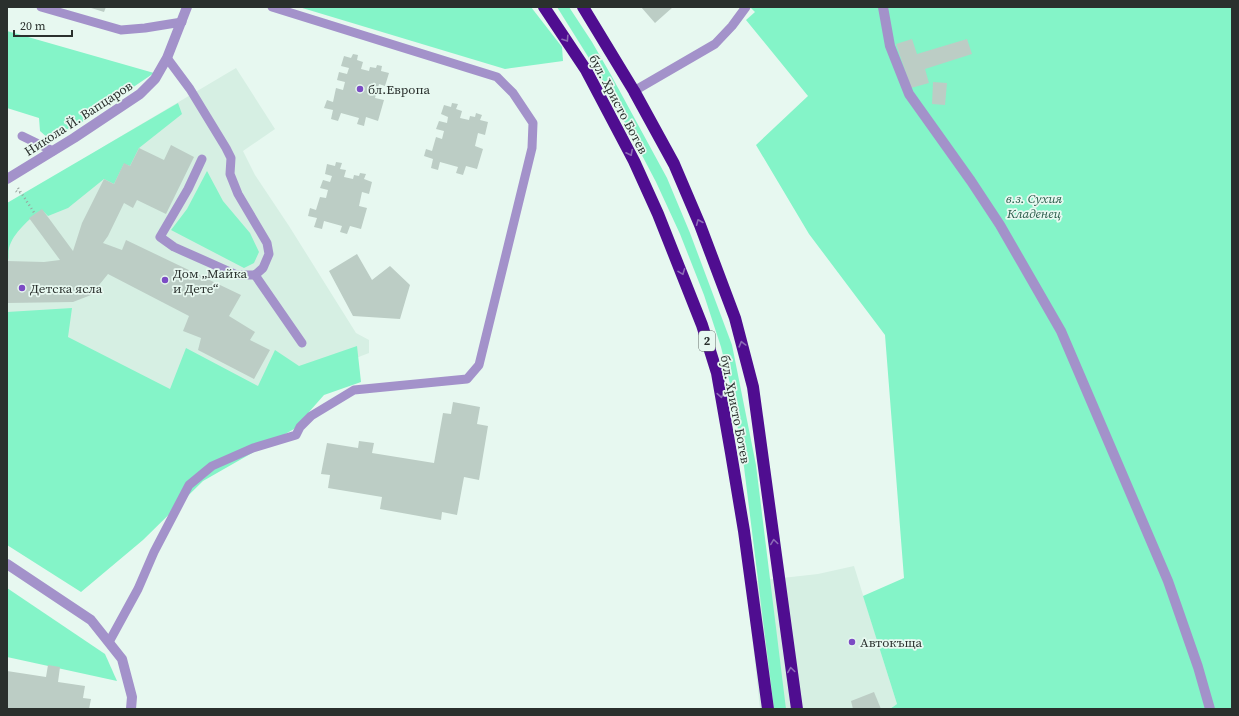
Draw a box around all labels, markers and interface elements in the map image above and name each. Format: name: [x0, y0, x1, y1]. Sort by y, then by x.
scale bar: [14, 12, 72, 38]
text: 20 m: [20, 18, 46, 34]
one-way arrow: [561, 35, 569, 42]
street label: бул. Христо Ботев: [585, 52, 652, 157]
street label: Никола Й. Вапцаров: [21, 77, 136, 160]
place label: бл.Европа: [368, 81, 431, 98]
marker: бл.Европа: [355, 84, 365, 94]
one-way arrow: [625, 149, 632, 156]
park label: в.з. Сухия Кладенец: [1006, 190, 1063, 222]
one-way arrow: [696, 218, 704, 226]
place label: Дом „Майка и Дете“: [173, 265, 247, 297]
one-way arrow: [677, 268, 685, 275]
marker: Дом „Майка и Дете“: [160, 275, 170, 285]
place label: Детска ясла: [30, 280, 103, 297]
marker: Детска ясла: [17, 283, 27, 293]
road number: 2: [699, 331, 715, 351]
one-way arrow: [738, 341, 747, 348]
street label: бул. Христо Ботев: [717, 353, 754, 465]
one-way arrow: [716, 392, 724, 399]
one-way arrow: [770, 538, 779, 545]
place label: Автокъща: [860, 634, 923, 651]
marker: Автокъща: [847, 637, 857, 647]
one-way arrow: [787, 667, 796, 673]

